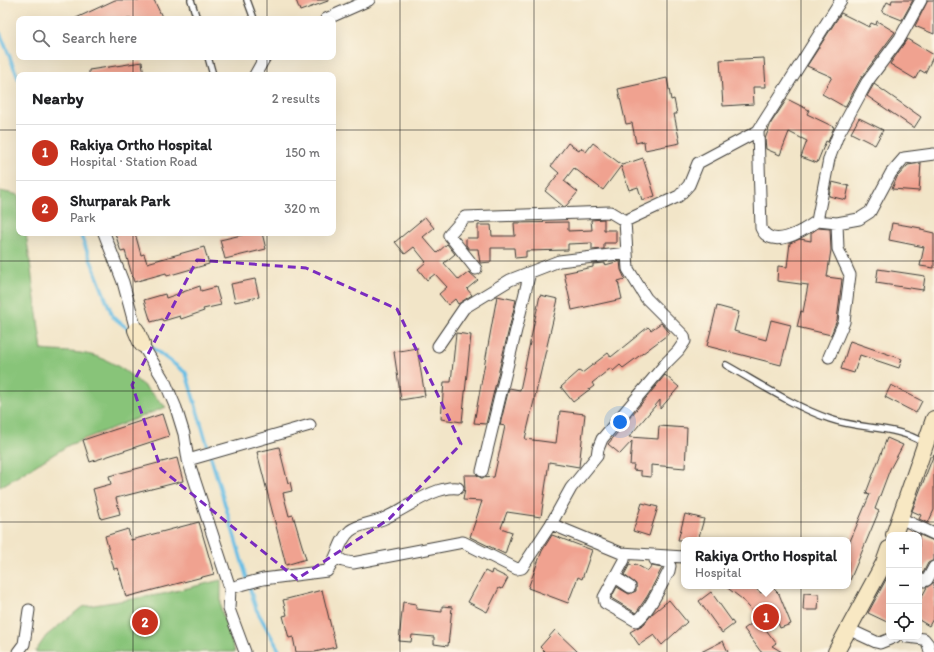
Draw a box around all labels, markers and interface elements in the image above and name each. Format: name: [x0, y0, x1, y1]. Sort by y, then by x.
search box: [16, 16, 336, 60]
icon: search: [30, 27, 52, 49]
text: Search here: [62, 29, 137, 47]
text: Nearby: [32, 88, 84, 108]
text: 2 results: [272, 91, 320, 106]
text: Rakiya Ortho Hospital: [70, 136, 212, 154]
text: 1: [42, 145, 48, 160]
text: 150 m: [285, 145, 320, 160]
text: Hospital · Station Road: [70, 154, 198, 169]
text: Shurparak Park: [70, 192, 170, 210]
text: 2: [42, 201, 48, 216]
text: 320 m: [284, 201, 320, 216]
text: Park: [70, 210, 96, 225]
your location: [610, 412, 630, 432]
map controls: [886, 532, 922, 640]
button: +: [886, 532, 922, 568]
popup: [681, 537, 851, 589]
text: Rakiya Ortho Hospital: [695, 547, 837, 565]
text: Hospital: [695, 565, 741, 580]
button: −: [886, 568, 922, 604]
pin: 1: [753, 602, 779, 632]
button: locate: [886, 604, 922, 640]
pin: 2: [132, 607, 158, 637]

